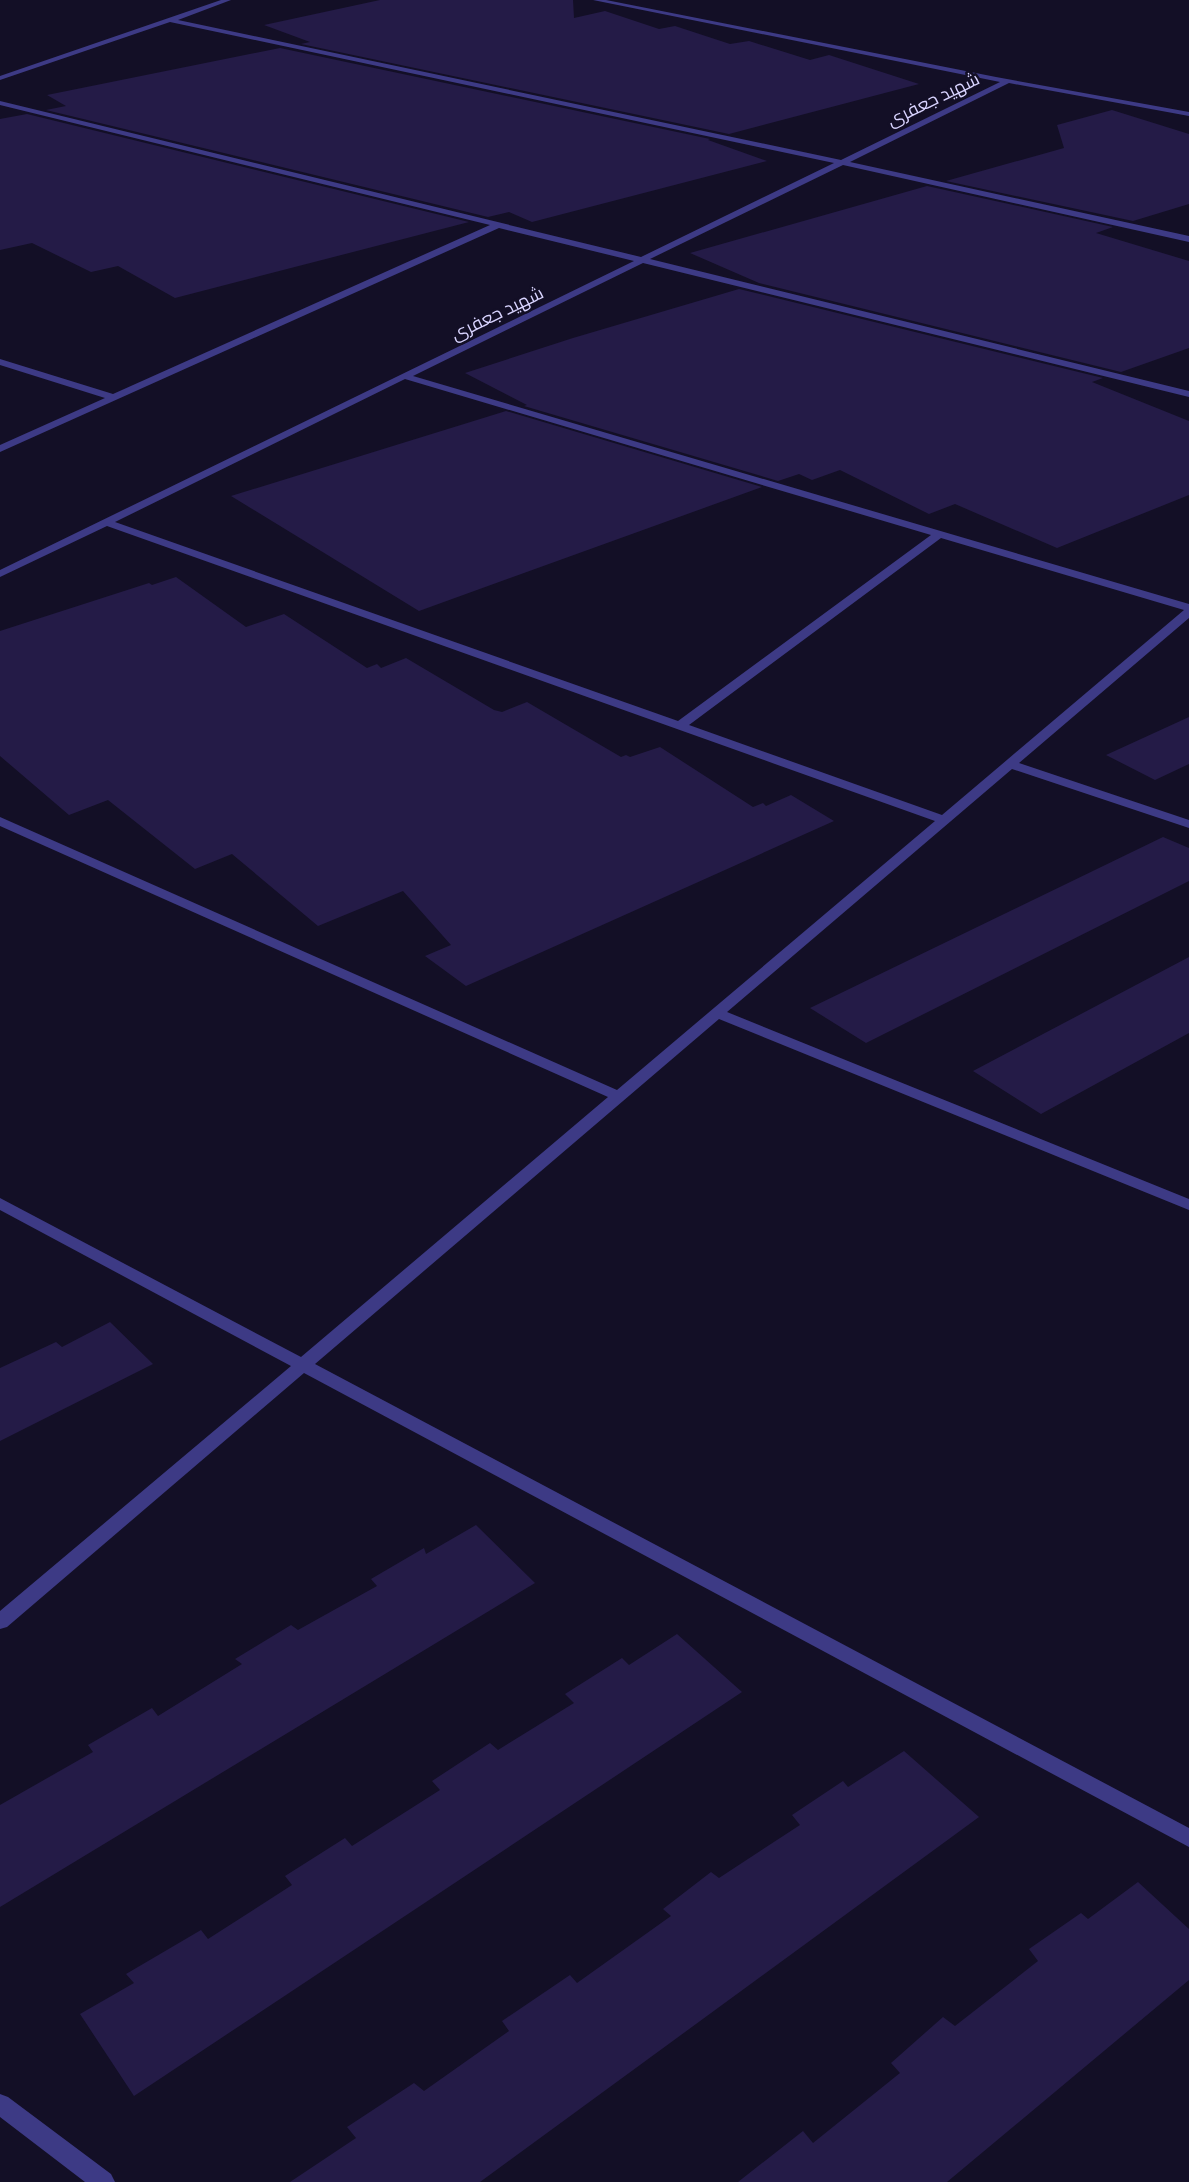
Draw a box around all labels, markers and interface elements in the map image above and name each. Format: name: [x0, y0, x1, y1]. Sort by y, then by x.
street label: شهید جعفری: [882, 65, 984, 133]
street label: شهید جعفری: [446, 279, 548, 347]

